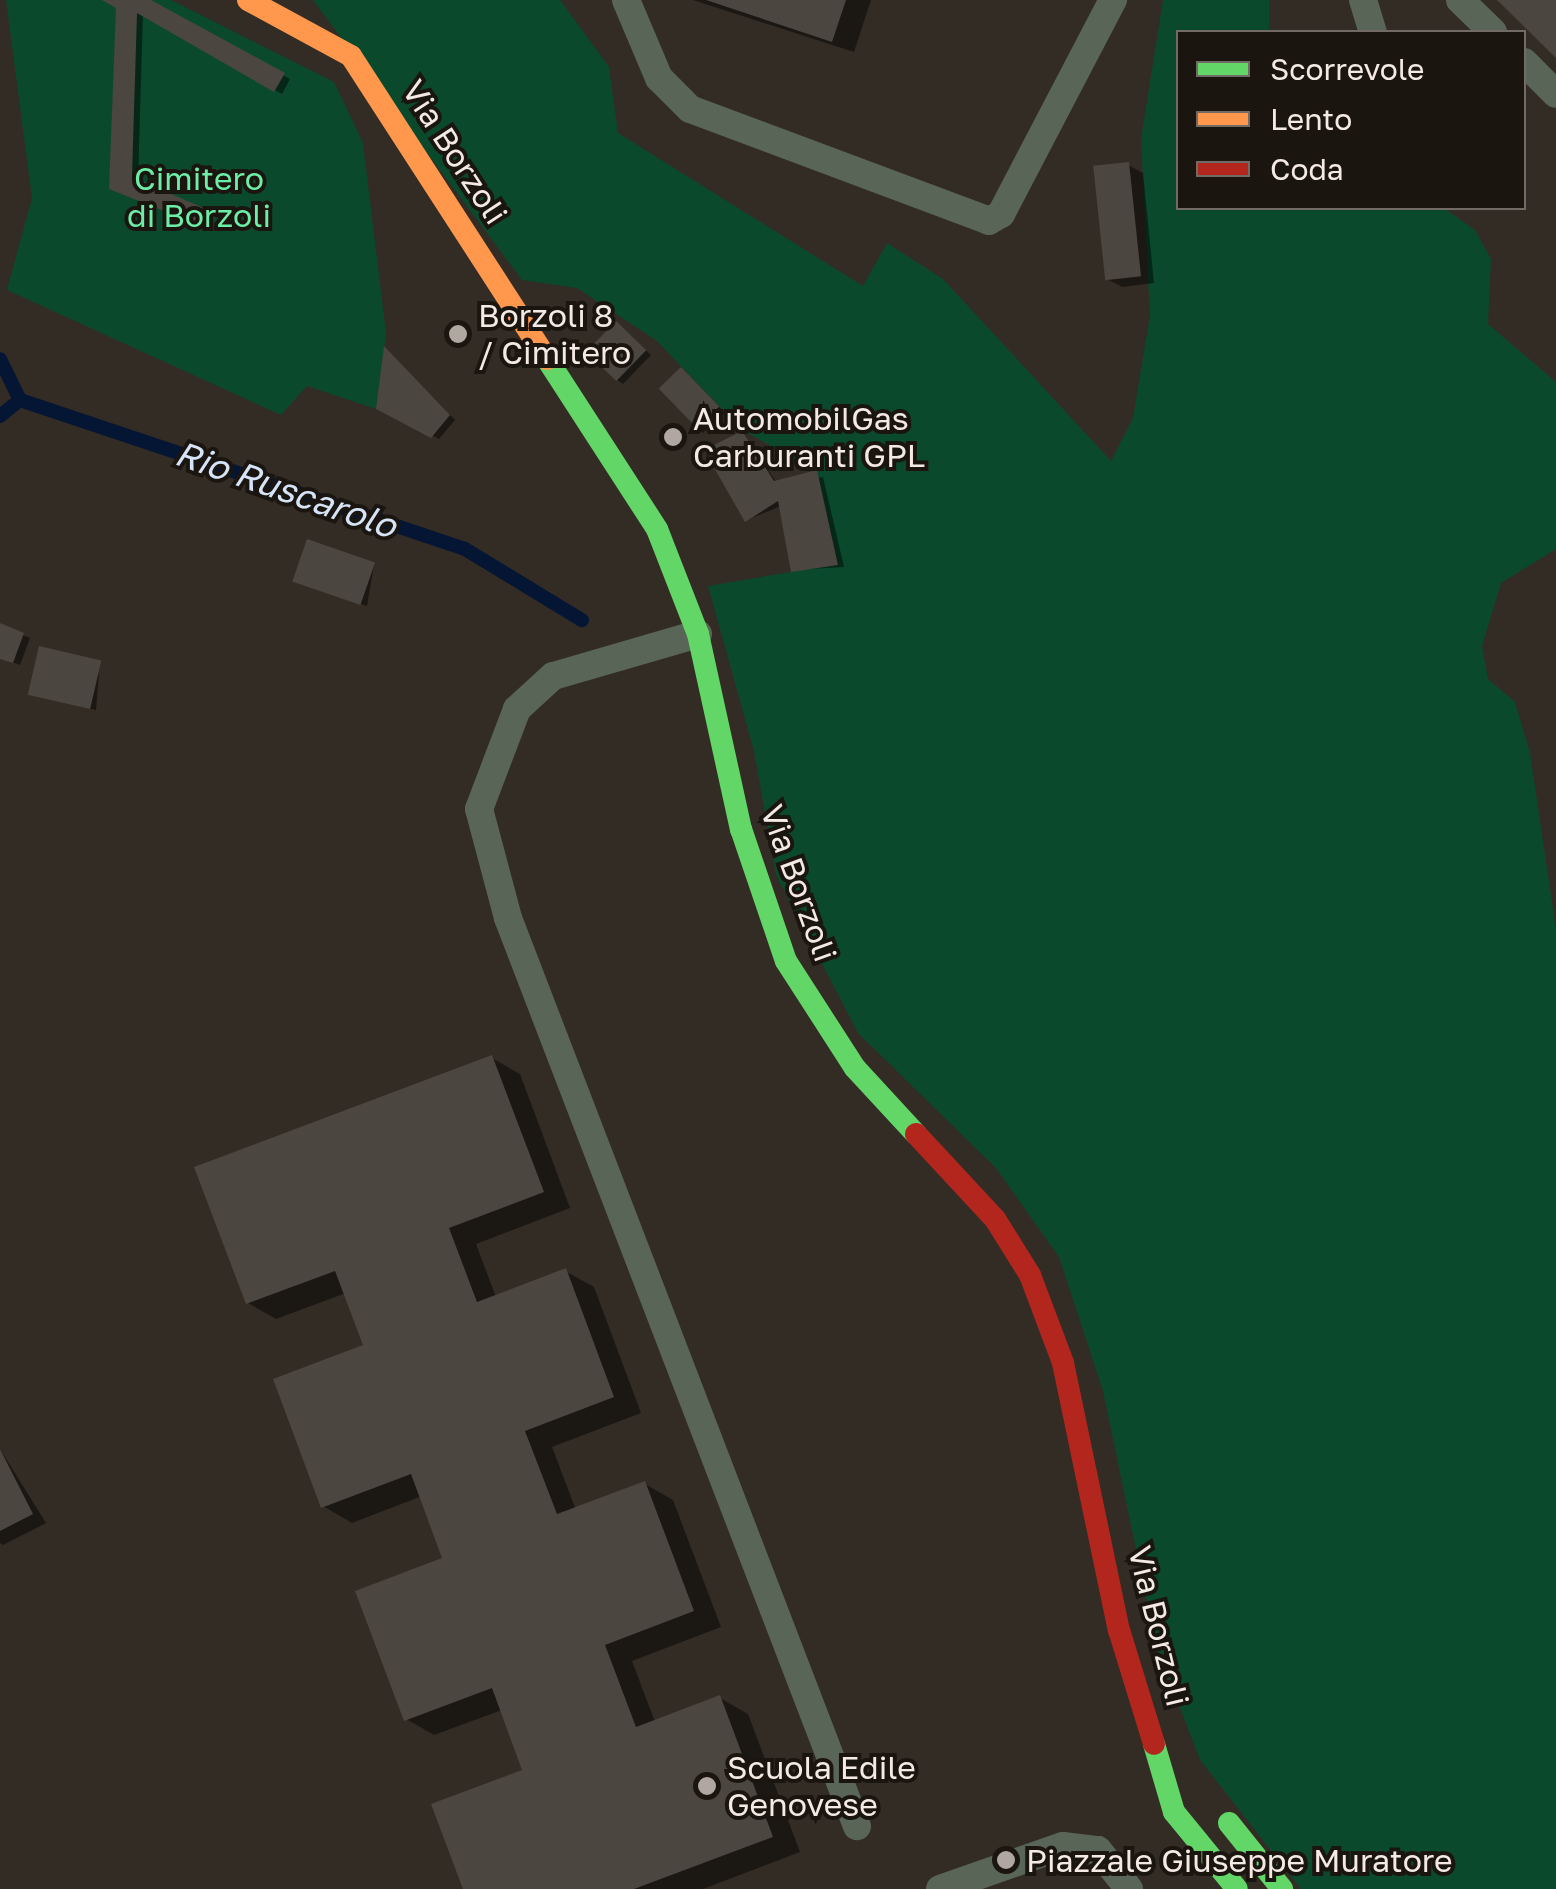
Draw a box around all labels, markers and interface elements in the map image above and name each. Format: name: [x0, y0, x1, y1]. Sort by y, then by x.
legend: [1176, 30, 1526, 210]
text: Scorrevole: [1270, 51, 1424, 87]
street label: Via Borzoli: [394, 73, 516, 231]
text: Lento: [1270, 101, 1352, 137]
text: Coda: [1270, 151, 1344, 187]
park label: Cimitero di Borzoli: [127, 160, 271, 235]
place label: Borzoli 8 / Cimitero: [478, 297, 631, 372]
marker: Borzoli 8 / Cimitero: [447, 323, 469, 345]
place label: AutomobilGas Carburanti GPL: [693, 400, 925, 475]
marker: AutomobilGas Carburanti GPL: [662, 426, 684, 448]
water label: Rio Ruscarolo: [170, 432, 402, 546]
street label: Via Borzoli: [753, 799, 845, 967]
street label: Via Borzoli: [1121, 1542, 1197, 1710]
place label: Scuola Edile Genovese: [727, 1749, 916, 1824]
marker: Scuola Edile Genovese: [696, 1775, 718, 1797]
place label: Piazzale Giuseppe Muratore: [1026, 1841, 1453, 1879]
marker: Piazzale Giuseppe Muratore: [995, 1849, 1017, 1871]

